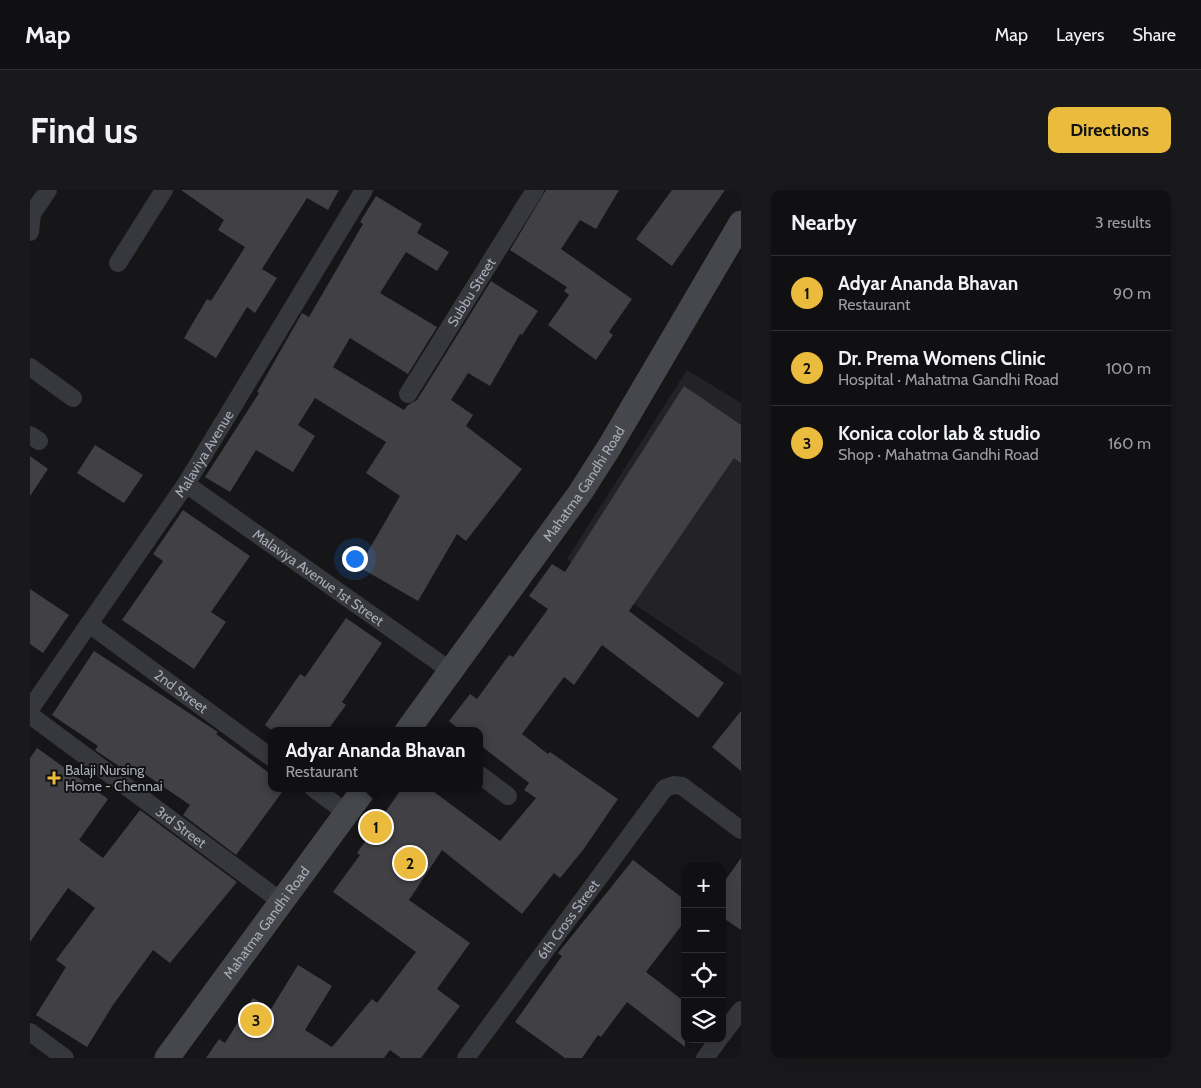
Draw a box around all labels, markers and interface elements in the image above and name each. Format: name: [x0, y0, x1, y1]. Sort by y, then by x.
text: Map: [25, 20, 71, 49]
text: Map: [995, 24, 1028, 46]
text: Layers: [1056, 24, 1105, 46]
text: Share: [1133, 24, 1176, 46]
button: Directions: [1048, 107, 1171, 153]
text: Find us: [30, 109, 138, 152]
text: Nearby: [791, 210, 857, 235]
text: 3 results: [1095, 213, 1151, 232]
street label: Subbu Street: [443, 254, 500, 330]
text: Adyar Ananda Bhavan: [838, 272, 1018, 295]
text: 1: [804, 284, 810, 303]
text: 90 m: [1113, 284, 1151, 303]
text: Restaurant: [838, 295, 910, 314]
text: Dr. Prema Womens Clinic: [838, 347, 1045, 370]
text: 2: [803, 359, 811, 378]
text: 100 m: [1106, 359, 1151, 378]
text: Hospital · Mahatma Gandhi Road: [838, 370, 1059, 389]
street label: Malaviya Avenue: [170, 407, 238, 501]
text: Konica color lab & studio: [838, 422, 1040, 445]
street label: Mahatma Gandhi Road: [539, 423, 629, 545]
text: 3: [803, 434, 811, 453]
text: 160 m: [1108, 434, 1151, 453]
text: Shop · Mahatma Gandhi Road: [838, 445, 1039, 464]
street label: Malaviya Avenue 1st Street: [249, 525, 388, 630]
your location: [342, 546, 368, 572]
street label: 2nd Street: [151, 666, 212, 717]
popup: [268, 727, 483, 792]
text: Adyar Ananda Bhavan: [285, 739, 466, 762]
place label: Balaji Nursing Home - Chennai: [65, 761, 163, 795]
text: Restaurant: [285, 762, 358, 781]
marker: Balaji Nursing Home - Chennai: [47, 771, 61, 785]
street label: 3rd Street: [152, 802, 210, 852]
pin: 1: [360, 808, 392, 846]
pin: 2: [394, 844, 426, 882]
street label: Mahatma Gandhi Road: [219, 863, 314, 982]
map controls: [681, 863, 726, 1043]
button: +: [681, 863, 726, 908]
street label: 6th Cross Street: [533, 876, 604, 963]
button: −: [681, 908, 726, 953]
button: locate: [681, 953, 726, 998]
button: layers: [681, 998, 726, 1043]
pin: 3: [240, 1001, 272, 1039]

